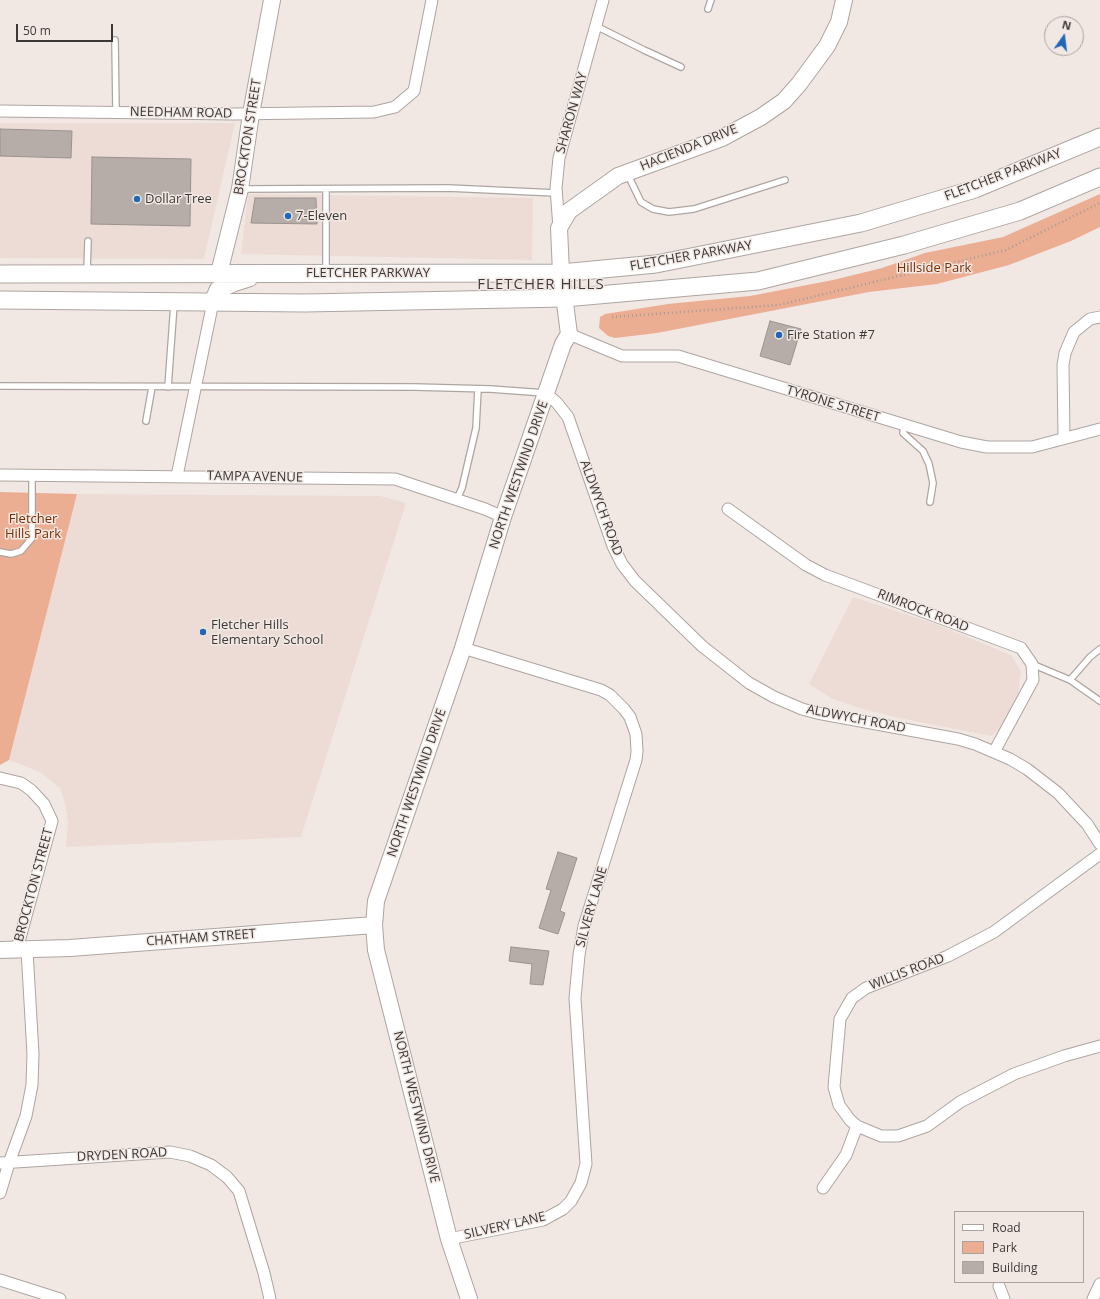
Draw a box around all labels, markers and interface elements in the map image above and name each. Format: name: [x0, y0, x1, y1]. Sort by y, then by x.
scale bar: [18, 16, 115, 42]
north arrow: [1044, 16, 1084, 56]
text: N: [1061, 16, 1073, 33]
text: 50 m: [23, 22, 51, 39]
street label: SHARON WAY: [553, 71, 591, 155]
street label: BROCKTON STREET: [231, 78, 265, 196]
street label: NEEDHAM ROAD: [130, 104, 232, 122]
street label: HACIENDA DRIVE: [638, 121, 740, 175]
street label: FLETCHER PARKWAY: [942, 146, 1064, 204]
place label: Dollar Tree: [145, 191, 212, 207]
marker: Dollar Tree: [132, 194, 142, 204]
place label: 7-Eleven: [296, 208, 347, 224]
marker: 7-Eleven: [283, 211, 293, 221]
street label: FLETCHER PARKWAY: [629, 238, 753, 274]
park label: Hillside Park: [897, 260, 971, 276]
street label: FLETCHER PARKWAY: [306, 265, 430, 281]
district label: FLETCHER HILLS: [477, 276, 605, 294]
place label: Fire Station #7: [787, 327, 875, 343]
marker: Fire Station #7: [774, 330, 784, 340]
street label: TYRONE STREET: [784, 382, 882, 426]
street label: NORTH WESTWIND DRIVE: [486, 399, 552, 551]
street label: ALDWYCH ROAD: [576, 458, 626, 558]
street label: TAMPA AVENUE: [207, 468, 303, 486]
park label: Fletcher Hills Park: [5, 511, 61, 542]
street label: RIMROCK ROAD: [875, 586, 971, 636]
place label: Fletcher Hills Elementary School: [211, 617, 323, 648]
marker: Fletcher Hills Elementary School: [198, 627, 208, 637]
street label: ALDWYCH ROAD: [805, 702, 907, 736]
street label: NORTH WESTWIND DRIVE: [384, 707, 450, 859]
street label: BROCKTON STREET: [11, 826, 57, 944]
street label: SILVERY LANE: [573, 865, 611, 949]
street label: CHATHAM STREET: [146, 926, 256, 950]
street label: WILLIS ROAD: [867, 951, 947, 993]
street label: NORTH WESTWIND DRIVE: [390, 1030, 442, 1184]
street label: DRYDEN ROAD: [76, 1145, 168, 1165]
street label: SILVERY LANE: [463, 1209, 547, 1243]
legend: [954, 1211, 1084, 1283]
text: Road: [992, 1219, 1021, 1236]
text: Park: [992, 1239, 1017, 1256]
text: Building: [992, 1259, 1037, 1276]

